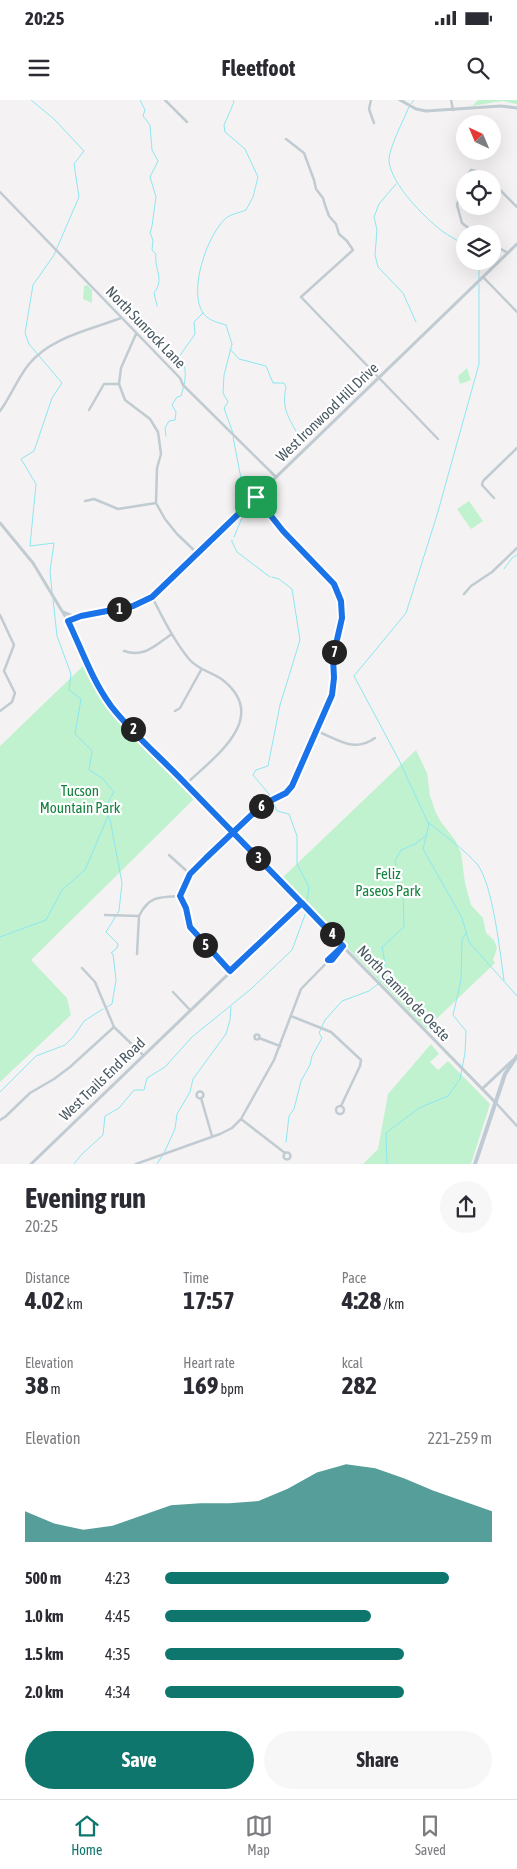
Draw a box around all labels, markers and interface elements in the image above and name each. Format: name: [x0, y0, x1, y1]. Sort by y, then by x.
text: 20:25: [25, 7, 64, 29]
icon: menu: [25, 54, 53, 82]
icon: search: [464, 54, 492, 82]
text: Fleetfoot: [222, 55, 295, 81]
north arrow: [456, 115, 501, 160]
map controls: [456, 115, 501, 270]
button: locate: [456, 170, 501, 215]
button: layers: [456, 225, 501, 270]
street label: North Sunrock Lane: [103, 283, 189, 372]
street label: West Ironwood Hill Drive: [273, 359, 382, 465]
pin: [235, 476, 277, 518]
icon: arrive: [242, 483, 270, 511]
pin: 1: [106, 596, 132, 622]
text: 1: [116, 601, 123, 617]
pin: 7: [322, 640, 346, 664]
text: 7: [331, 644, 338, 660]
pin: 2: [120, 716, 146, 742]
text: 2: [130, 721, 137, 737]
park label: Tucson Mountain Park: [40, 782, 121, 816]
pin: 6: [248, 794, 274, 818]
text: 6: [258, 798, 265, 814]
pin: 3: [246, 846, 270, 870]
text: 3: [255, 850, 262, 866]
park label: Feliz Paseos Park: [355, 865, 421, 899]
pin: 4: [320, 922, 344, 946]
text: 4: [329, 926, 336, 942]
pin: 5: [192, 932, 218, 958]
text: 5: [202, 937, 209, 953]
street label: North Camino de Oeste: [354, 942, 454, 1044]
street label: West Trails End Road: [56, 1034, 148, 1124]
button: share: [440, 1181, 492, 1233]
text: Evening run: [25, 1182, 146, 1214]
text: 20:25: [25, 1217, 58, 1235]
text: Distance: [25, 1270, 70, 1286]
text: Time: [183, 1270, 209, 1286]
text: Pace: [342, 1270, 366, 1286]
text: 4.02: [25, 1286, 65, 1314]
text: 17:57: [183, 1286, 235, 1314]
text: 4:28: [342, 1286, 381, 1314]
text: km: [65, 1296, 83, 1312]
text: /km: [381, 1296, 404, 1312]
text: Elevation: [25, 1355, 74, 1371]
text: Heart rate: [183, 1355, 235, 1371]
text: kcal: [342, 1355, 363, 1371]
text: 38: [25, 1371, 49, 1399]
text: 169: [183, 1371, 219, 1399]
text: 282: [342, 1371, 377, 1399]
text: m: [49, 1381, 61, 1397]
text: bpm: [219, 1381, 244, 1397]
text: Elevation: [25, 1429, 80, 1447]
text: 221–259 m: [428, 1429, 492, 1447]
text: 500 m: [25, 1569, 61, 1587]
text: 4:23: [105, 1569, 130, 1587]
text: 1.0 km: [25, 1607, 64, 1625]
text: 4:45: [105, 1607, 130, 1625]
text: 1.5 km: [25, 1645, 64, 1663]
text: 4:35: [105, 1645, 130, 1663]
text: 2.0 km: [25, 1683, 64, 1701]
text: 4:34: [105, 1683, 130, 1701]
button: Save: [25, 1731, 254, 1789]
button: Share: [264, 1731, 492, 1789]
tab: Home: [71, 1812, 102, 1858]
tab: Map: [245, 1812, 273, 1858]
tab: Saved: [415, 1812, 446, 1858]

